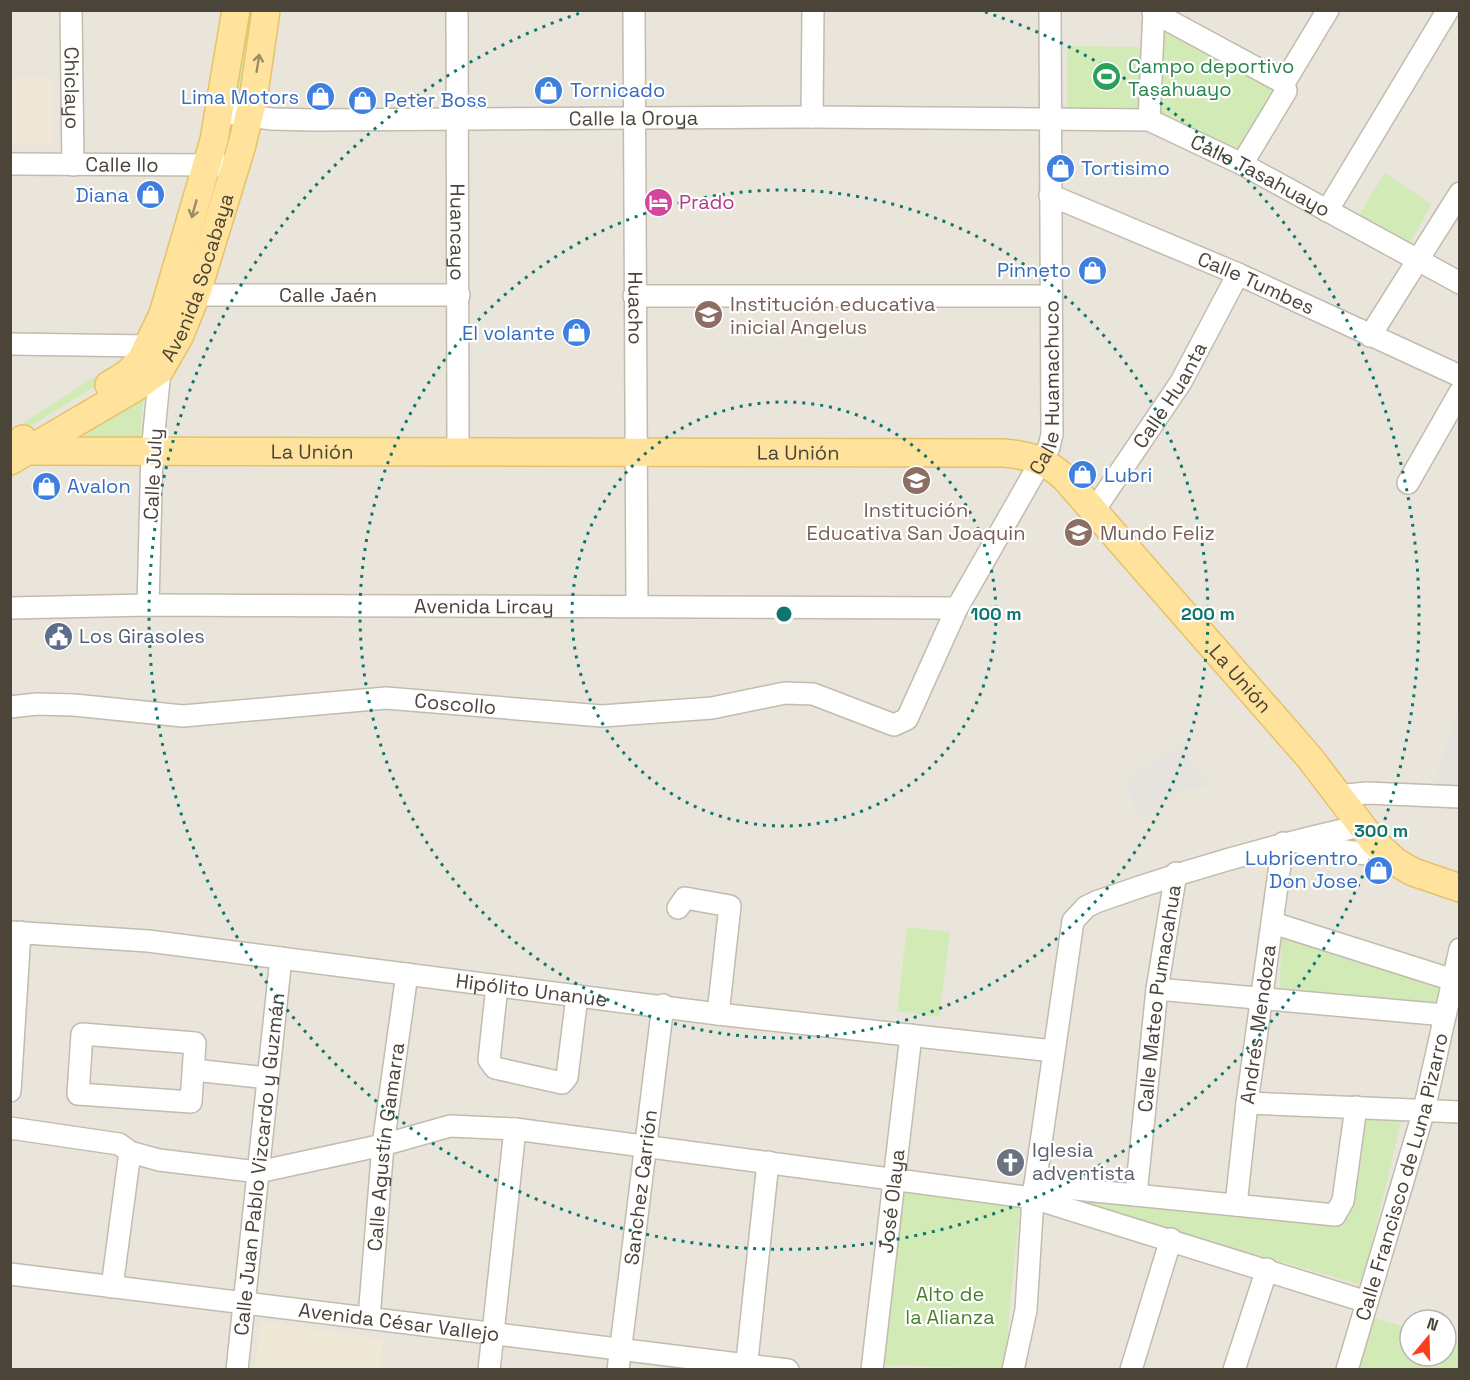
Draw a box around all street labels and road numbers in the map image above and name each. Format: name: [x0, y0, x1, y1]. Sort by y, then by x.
street label: Chiclayo: [58, 46, 86, 130]
street label: Calle la Oroya: [569, 105, 698, 131]
street label: Calle Tasahuayo: [1186, 129, 1335, 223]
street label: Calle Ilo: [85, 151, 159, 178]
street label: Huancayo: [444, 183, 471, 281]
street label: Avenida Socabaya: [155, 190, 239, 366]
street label: Calle Tumbes: [1194, 245, 1319, 320]
street label: Huacho: [622, 271, 649, 345]
street label: Calle Jaén: [279, 282, 377, 308]
street label: Calle Huamachuco: [1023, 300, 1065, 479]
street label: Calle Huanta: [1127, 338, 1213, 453]
street label: Calle July: [138, 427, 168, 521]
street label: La Unión: [271, 438, 353, 465]
street label: La Unión: [757, 439, 839, 466]
street label: Avenida Lircay: [414, 593, 554, 620]
street label: La Unión: [1204, 639, 1278, 718]
street label: Coscollo: [413, 687, 497, 720]
street label: Calle Mateo Pumacahua: [1132, 883, 1187, 1114]
street label: Andrés Mendoza: [1234, 943, 1282, 1106]
street label: Hipólito Unanue: [454, 968, 609, 1013]
street label: Calle Juan Pablo Vizcardo y Guzmán: [228, 991, 290, 1337]
street label: Calle Francisco de Luna Pizarro: [1349, 1030, 1454, 1324]
street label: Calle Agustín Gamarra: [361, 1041, 410, 1252]
street label: Sanchez Carrión: [618, 1108, 663, 1267]
street label: José Olaya: [873, 1148, 911, 1255]
street label: Avenida César Vallejo: [297, 1297, 501, 1347]

